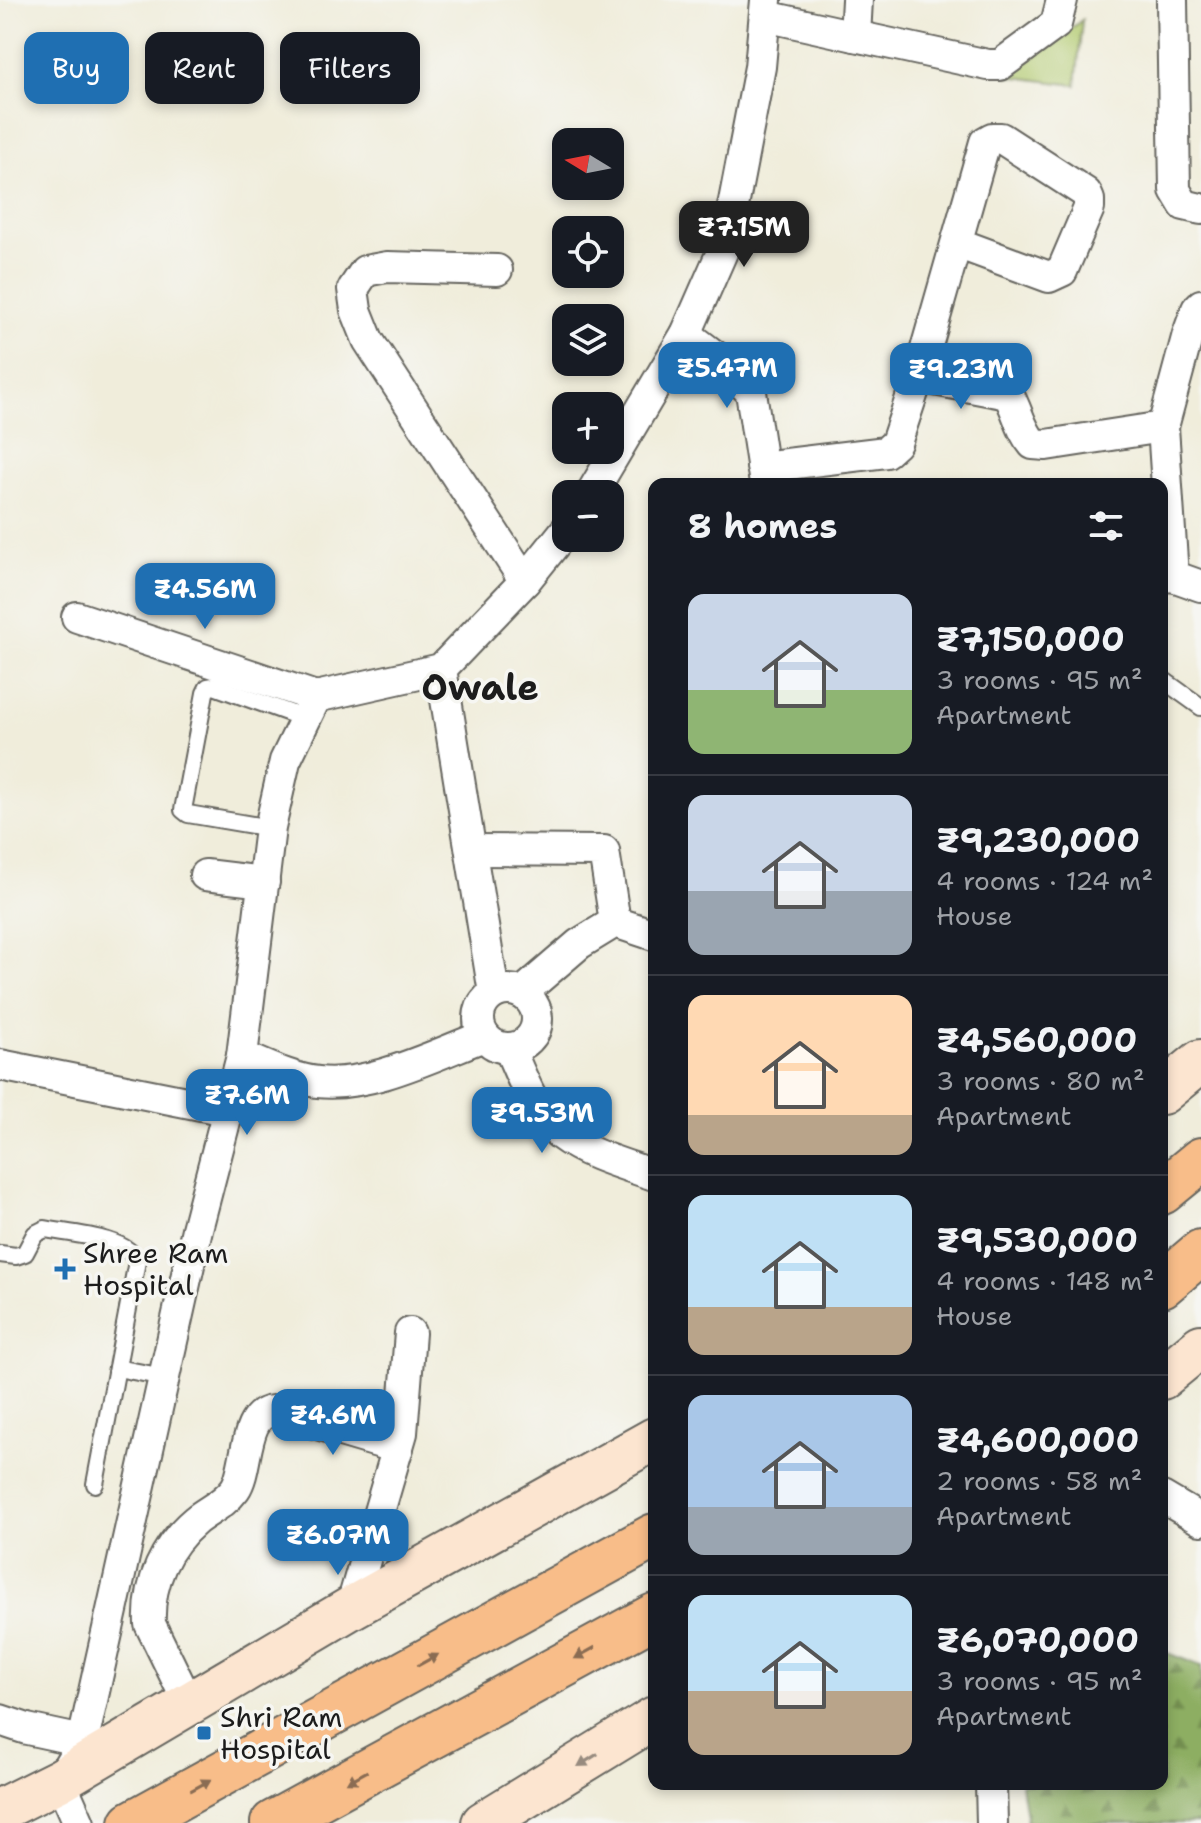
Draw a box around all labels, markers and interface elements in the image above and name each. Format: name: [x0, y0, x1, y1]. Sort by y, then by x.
chip: Buy: [24, 32, 129, 104]
chip: Rent: [145, 32, 264, 104]
chip: Filters: [280, 32, 420, 104]
north arrow: [552, 128, 624, 200]
map controls: [552, 128, 624, 552]
pin: ₹7.15M: [679, 201, 809, 269]
text: ₹7.15M: [697, 209, 791, 244]
button: locate: [552, 216, 624, 288]
button: layers: [552, 304, 624, 376]
pin: ₹5.47M: [662, 342, 792, 410]
pin: ₹9.23M: [896, 343, 1026, 411]
text: ₹5.47M: [676, 350, 778, 385]
text: ₹9.23M: [908, 351, 1014, 386]
button: +: [552, 392, 624, 464]
button: −: [552, 480, 624, 552]
text: 8 homes: [688, 503, 837, 549]
icon: filters: [1084, 504, 1128, 548]
pin: ₹4.56M: [140, 563, 270, 631]
text: ₹4.56M: [153, 571, 257, 606]
text: ₹7,150,000: [936, 616, 1125, 662]
icon: home: [752, 626, 848, 722]
text: 3 rooms · 95 m²: [936, 662, 1143, 697]
district label: Owale: [421, 663, 539, 712]
text: Apartment: [936, 697, 1072, 732]
text: ₹9,230,000: [936, 817, 1140, 863]
icon: home: [752, 827, 848, 923]
text: 4 rooms · 124 m²: [936, 863, 1153, 898]
text: House: [936, 898, 1012, 933]
text: ₹4,560,000: [936, 1017, 1137, 1063]
icon: home: [752, 1027, 848, 1123]
text: 3 rooms · 80 m²: [936, 1063, 1145, 1098]
pin: ₹7.6M: [191, 1069, 303, 1137]
text: ₹7.6M: [204, 1077, 290, 1112]
pin: ₹9.53M: [477, 1087, 607, 1155]
text: ₹9.53M: [490, 1095, 594, 1130]
text: Apartment: [936, 1098, 1072, 1133]
text: ₹9,530,000: [936, 1217, 1138, 1263]
icon: home: [752, 1227, 848, 1323]
place label: Shree Ram Hospital: [83, 1234, 228, 1304]
marker: Shree Ram Hospital: [54, 1258, 76, 1280]
text: 4 rooms · 148 m²: [936, 1263, 1154, 1298]
text: House: [936, 1298, 1012, 1333]
pin: ₹4.6M: [277, 1389, 389, 1457]
text: ₹4.6M: [290, 1397, 376, 1432]
text: ₹4,600,000: [936, 1417, 1139, 1463]
icon: home: [752, 1427, 848, 1523]
text: 2 rooms · 58 m²: [936, 1463, 1142, 1498]
text: Apartment: [936, 1498, 1072, 1533]
pin: ₹6.07M: [273, 1509, 403, 1577]
text: ₹6.07M: [286, 1517, 390, 1552]
text: ₹6,070,000: [936, 1617, 1139, 1663]
icon: home: [752, 1627, 848, 1723]
one-way arrow: [574, 1646, 597, 1660]
one-way arrow: [417, 1654, 440, 1667]
text: 3 rooms · 95 m²: [936, 1663, 1143, 1698]
place label: Shri Ram Hospital: [220, 1698, 342, 1768]
text: Apartment: [936, 1698, 1072, 1733]
marker: Shri Ram Hospital: [195, 1724, 213, 1742]
one-way arrow: [577, 1752, 599, 1766]
one-way arrow: [346, 1770, 368, 1784]
one-way arrow: [189, 1779, 212, 1792]

